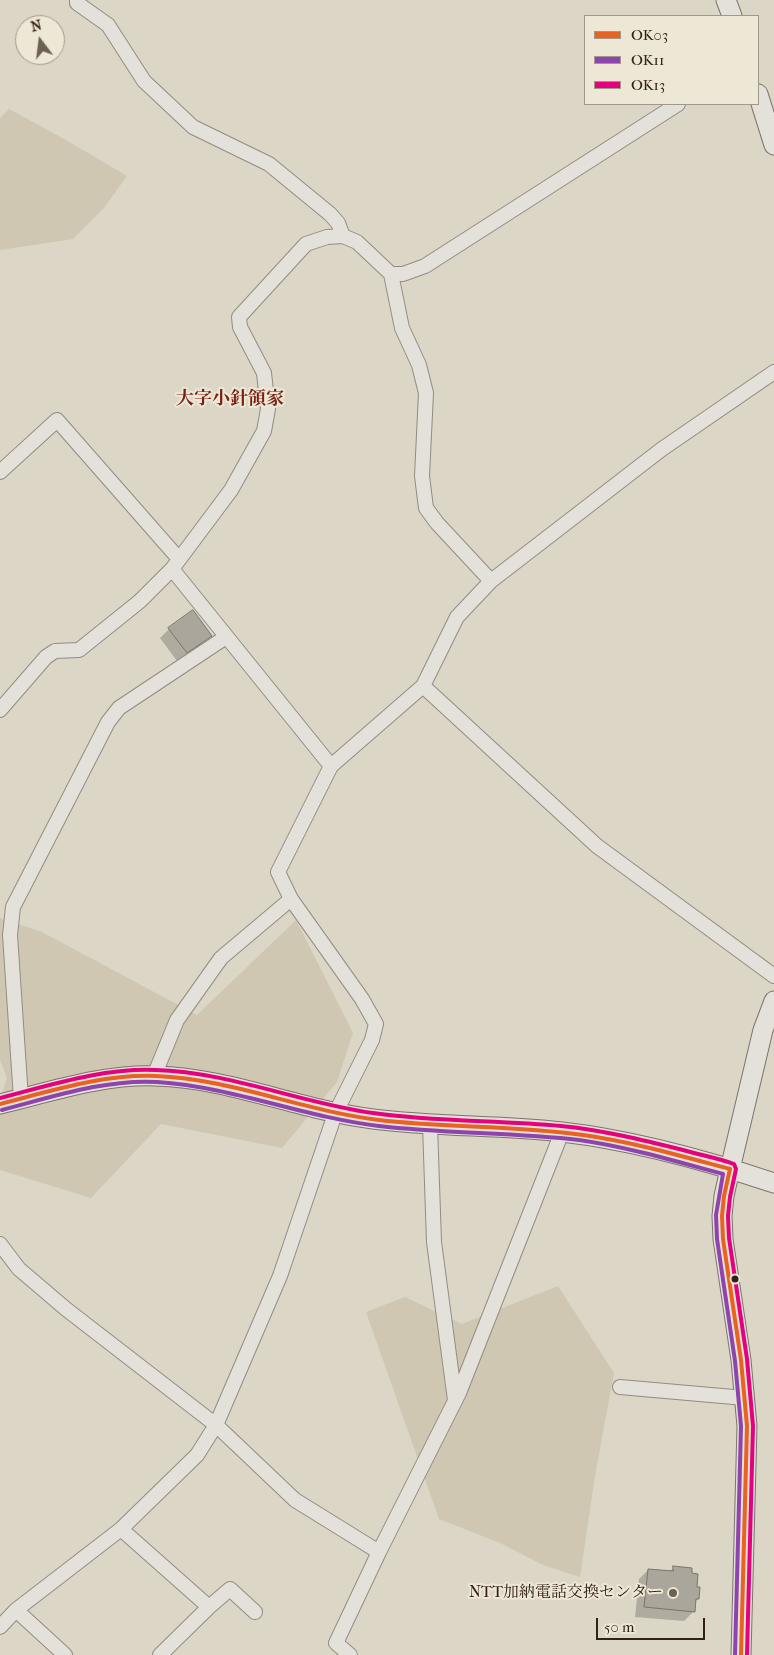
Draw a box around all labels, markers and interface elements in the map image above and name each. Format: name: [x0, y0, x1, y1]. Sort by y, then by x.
north arrow: [15, 15, 65, 65]
legend: [584, 15, 759, 105]
text: N: [29, 16, 44, 36]
text: OK03: [631, 26, 668, 44]
text: OK11: [631, 51, 664, 69]
text: OK13: [631, 76, 665, 94]
district label: 大字小針領家: [176, 389, 284, 411]
unlabelled marker: [730, 1274, 740, 1284]
place label: NTT加納電話交換センター: [469, 1583, 663, 1603]
marker: NTT加納電話交換センター: [667, 1587, 679, 1599]
scale bar: [599, 1608, 708, 1640]
text: 50 m: [604, 1618, 634, 1636]

